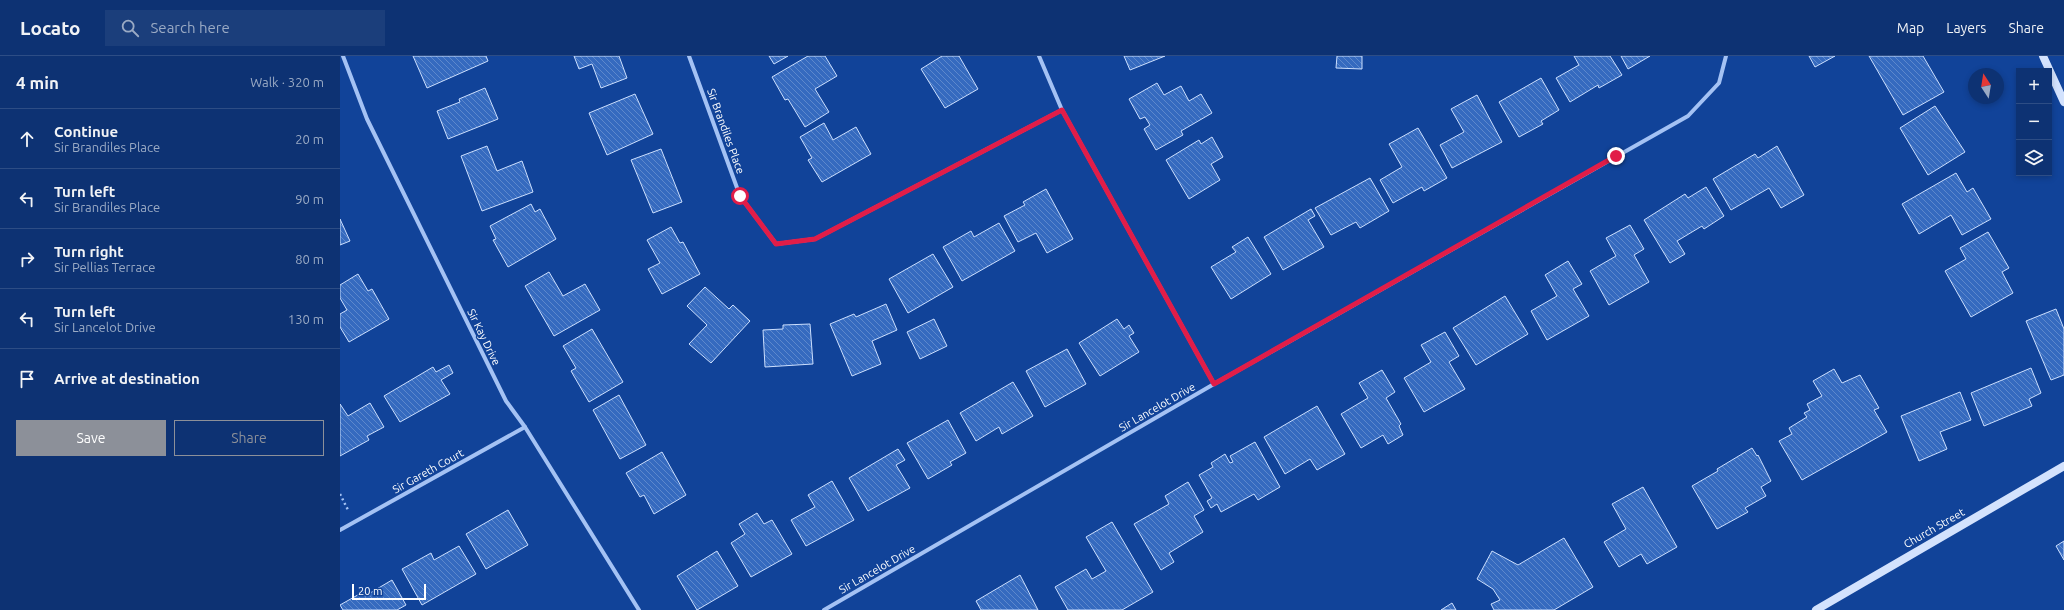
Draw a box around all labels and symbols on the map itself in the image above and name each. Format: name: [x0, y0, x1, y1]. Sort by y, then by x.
north arrow: [1968, 68, 2004, 104]
street label: Sir Brandiles Place: [705, 87, 747, 175]
route end: [1607, 147, 1625, 165]
route start: [731, 187, 749, 205]
street label: Sir Kay Drive: [465, 307, 503, 367]
street label: Sir Lancelot Drive: [1117, 380, 1197, 434]
street label: Sir Gareth Court: [390, 446, 466, 495]
street label: Church Street: [1902, 505, 1967, 550]
street label: Sir Lancelot Drive: [837, 542, 917, 596]
scale bar: [352, 582, 426, 601]

